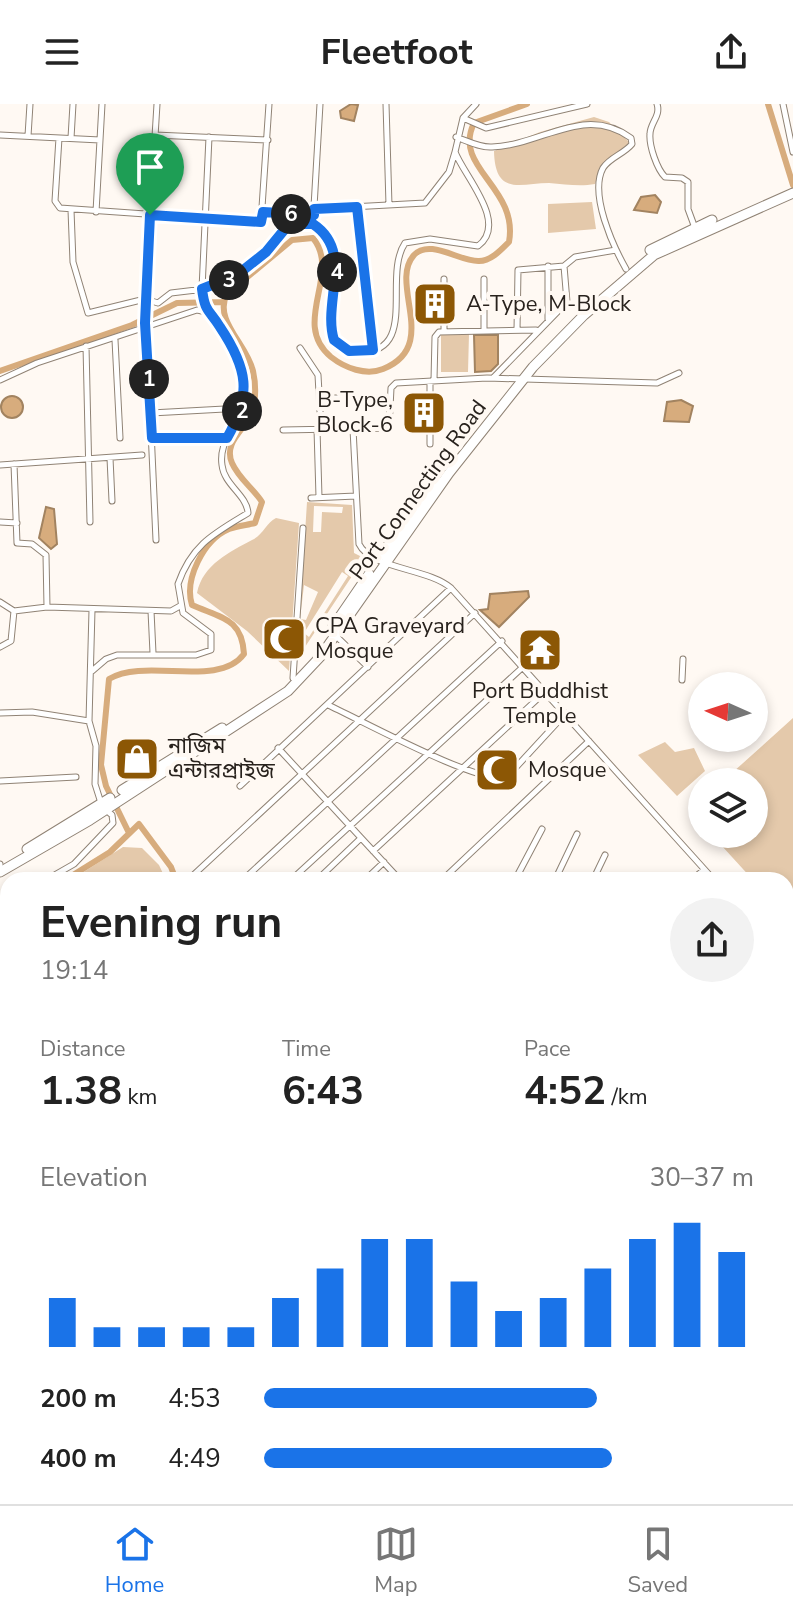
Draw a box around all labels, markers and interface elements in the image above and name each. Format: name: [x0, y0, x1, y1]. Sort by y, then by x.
text: Fleetfoot: [321, 28, 473, 77]
icon: menu: [40, 30, 84, 74]
icon: share: [709, 30, 753, 74]
pin: [116, 133, 184, 215]
icon: arrive: [128, 145, 172, 189]
pin: 6: [271, 194, 311, 234]
text: 6: [284, 199, 298, 229]
pin: 4: [317, 252, 357, 292]
text: 4: [330, 257, 344, 287]
pin: 3: [209, 260, 249, 300]
text: 3: [222, 265, 236, 295]
building icon: A-Type, M-Block: [411, 280, 459, 328]
place label: A-Type, M-Block: [466, 289, 632, 319]
pin: 1: [129, 359, 169, 399]
text: 1: [142, 364, 156, 394]
place label: B-Type, Block-6: [316, 385, 393, 440]
building icon: B-Type, Block-6: [400, 389, 448, 437]
pin: 2: [222, 391, 262, 431]
street label: Port Connecting Road: [342, 394, 494, 586]
text: 2: [235, 396, 249, 426]
place label: CPA Graveyard Mosque: [315, 611, 465, 666]
mosque icon: CPA Graveyard Mosque: [260, 615, 308, 663]
temple icon: Port Buddhist Temple: [516, 626, 564, 674]
north arrow: [688, 672, 768, 752]
map controls: [688, 672, 768, 848]
place label: Port Buddhist Temple: [472, 676, 608, 731]
place label: নাজিম এন্টারপ্রাইজ: [167, 731, 276, 786]
shop icon: নাজিম এন্টারপ্রাইজ: [113, 735, 161, 783]
mosque icon: Mosque: [473, 746, 521, 794]
place label: Mosque: [528, 755, 607, 785]
button: layers: [688, 768, 768, 848]
text: Evening run: [40, 893, 282, 953]
button: share: [670, 898, 754, 982]
text: 19:14: [40, 953, 108, 988]
text: Distance: [40, 1034, 125, 1064]
text: Time: [282, 1034, 331, 1064]
text: Pace: [524, 1034, 571, 1064]
text: 1.38: [40, 1064, 122, 1118]
text: 6:43: [282, 1064, 364, 1118]
text: 4:52: [524, 1064, 606, 1118]
text: km: [122, 1082, 157, 1112]
text: /km: [606, 1082, 648, 1112]
text: Elevation: [40, 1160, 148, 1195]
text: 30–37 m: [650, 1160, 754, 1195]
text: 200 m: [40, 1381, 117, 1416]
text: 4:53: [168, 1381, 221, 1416]
text: 400 m: [40, 1441, 117, 1476]
text: 4:49: [168, 1441, 221, 1476]
tab: Home: [105, 1522, 164, 1600]
tab: Map: [374, 1522, 418, 1600]
tab: Saved: [627, 1522, 688, 1600]

